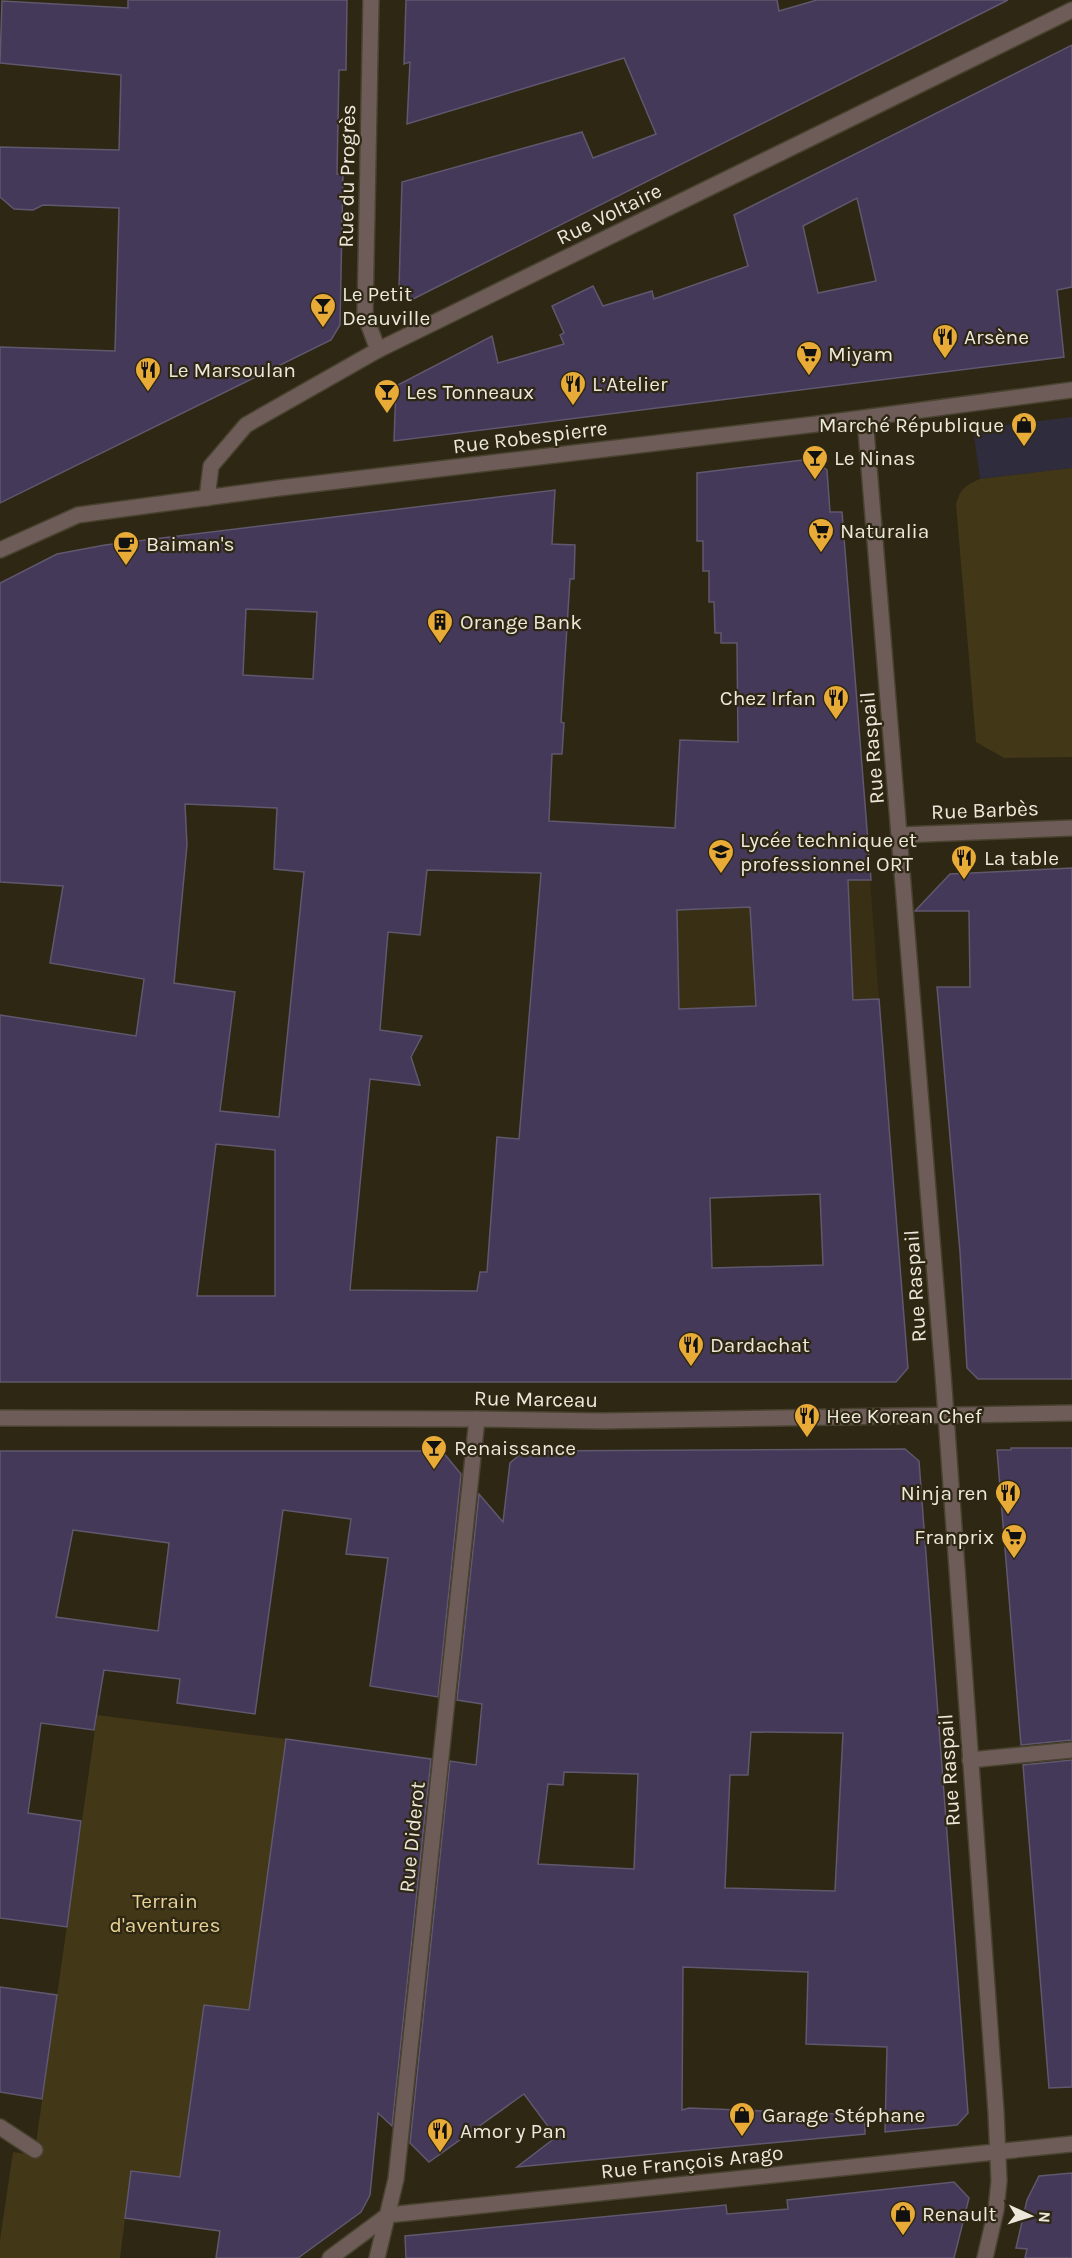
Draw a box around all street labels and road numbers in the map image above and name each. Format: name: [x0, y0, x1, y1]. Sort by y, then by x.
street label: Rue du Progrès: [334, 104, 360, 248]
street label: Rue Voltaire: [553, 178, 665, 250]
street label: Rue Robespierre: [451, 416, 609, 458]
street label: Rue Raspail: [855, 691, 889, 805]
street label: Rue Barbès: [931, 796, 1039, 824]
street label: Rue Raspail: [899, 1229, 931, 1343]
street label: Rue Marceau: [474, 1386, 598, 1412]
street label: Rue Raspail: [933, 1713, 965, 1827]
street label: Rue Diderot: [394, 1780, 430, 1894]
street label: Rue François Arago: [600, 2140, 784, 2184]

